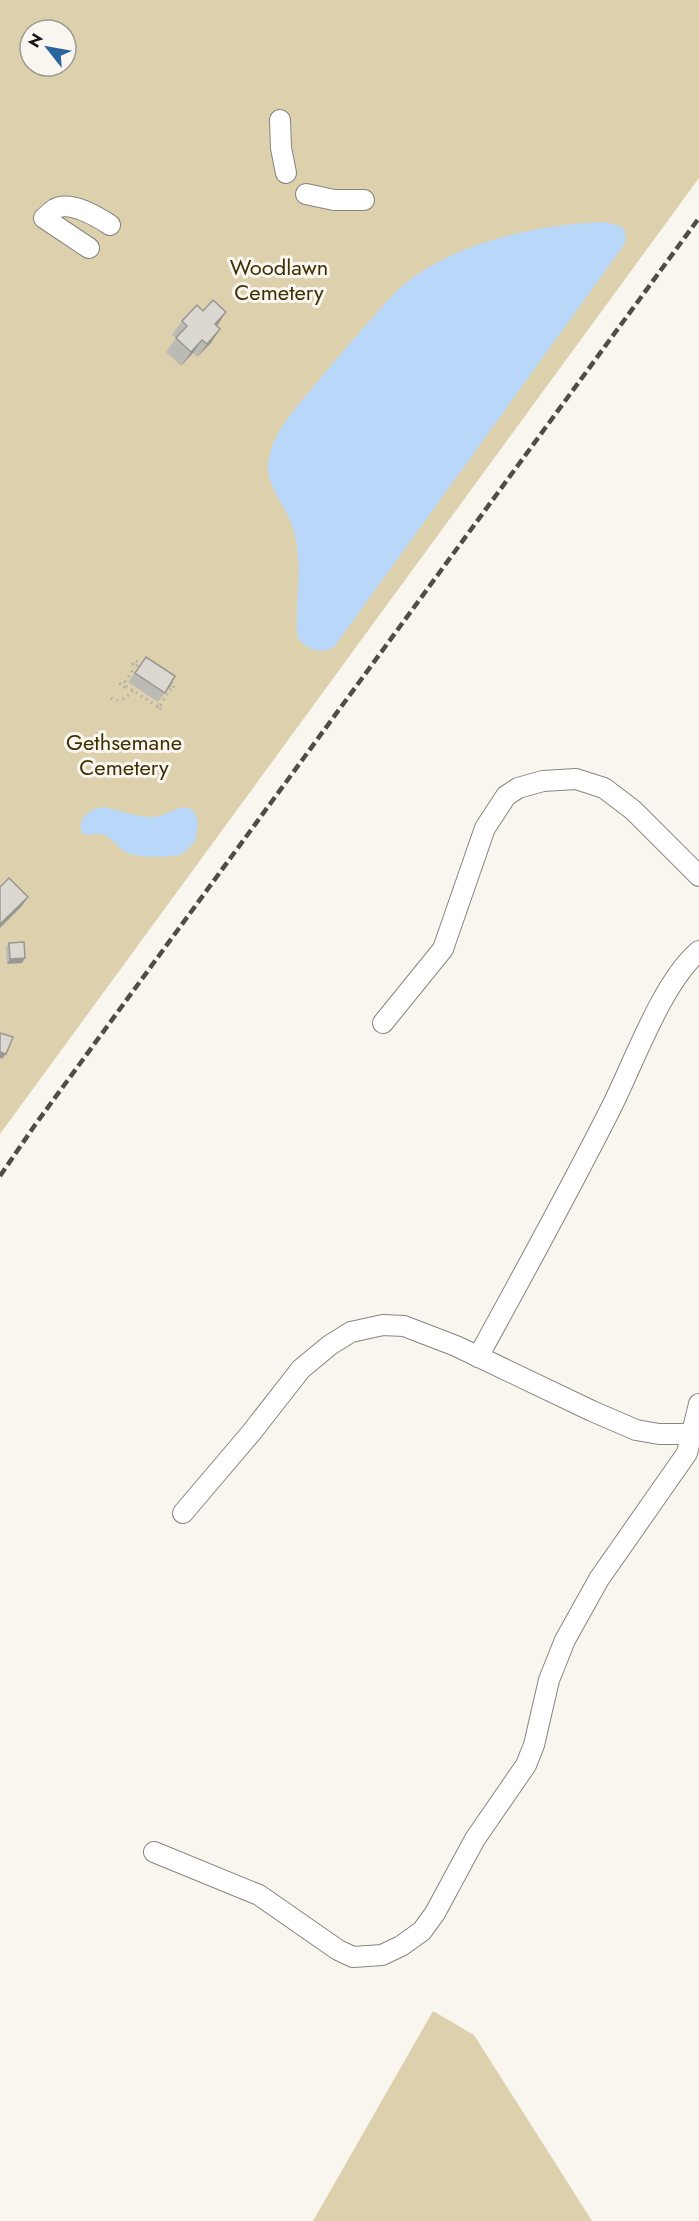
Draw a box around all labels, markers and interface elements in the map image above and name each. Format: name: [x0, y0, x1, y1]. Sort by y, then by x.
north arrow: [18, 18, 78, 78]
text: N: [22, 29, 49, 52]
park label: Woodlawn Cemetery: [230, 251, 328, 308]
park label: Gethsemane Cemetery: [66, 726, 182, 783]

